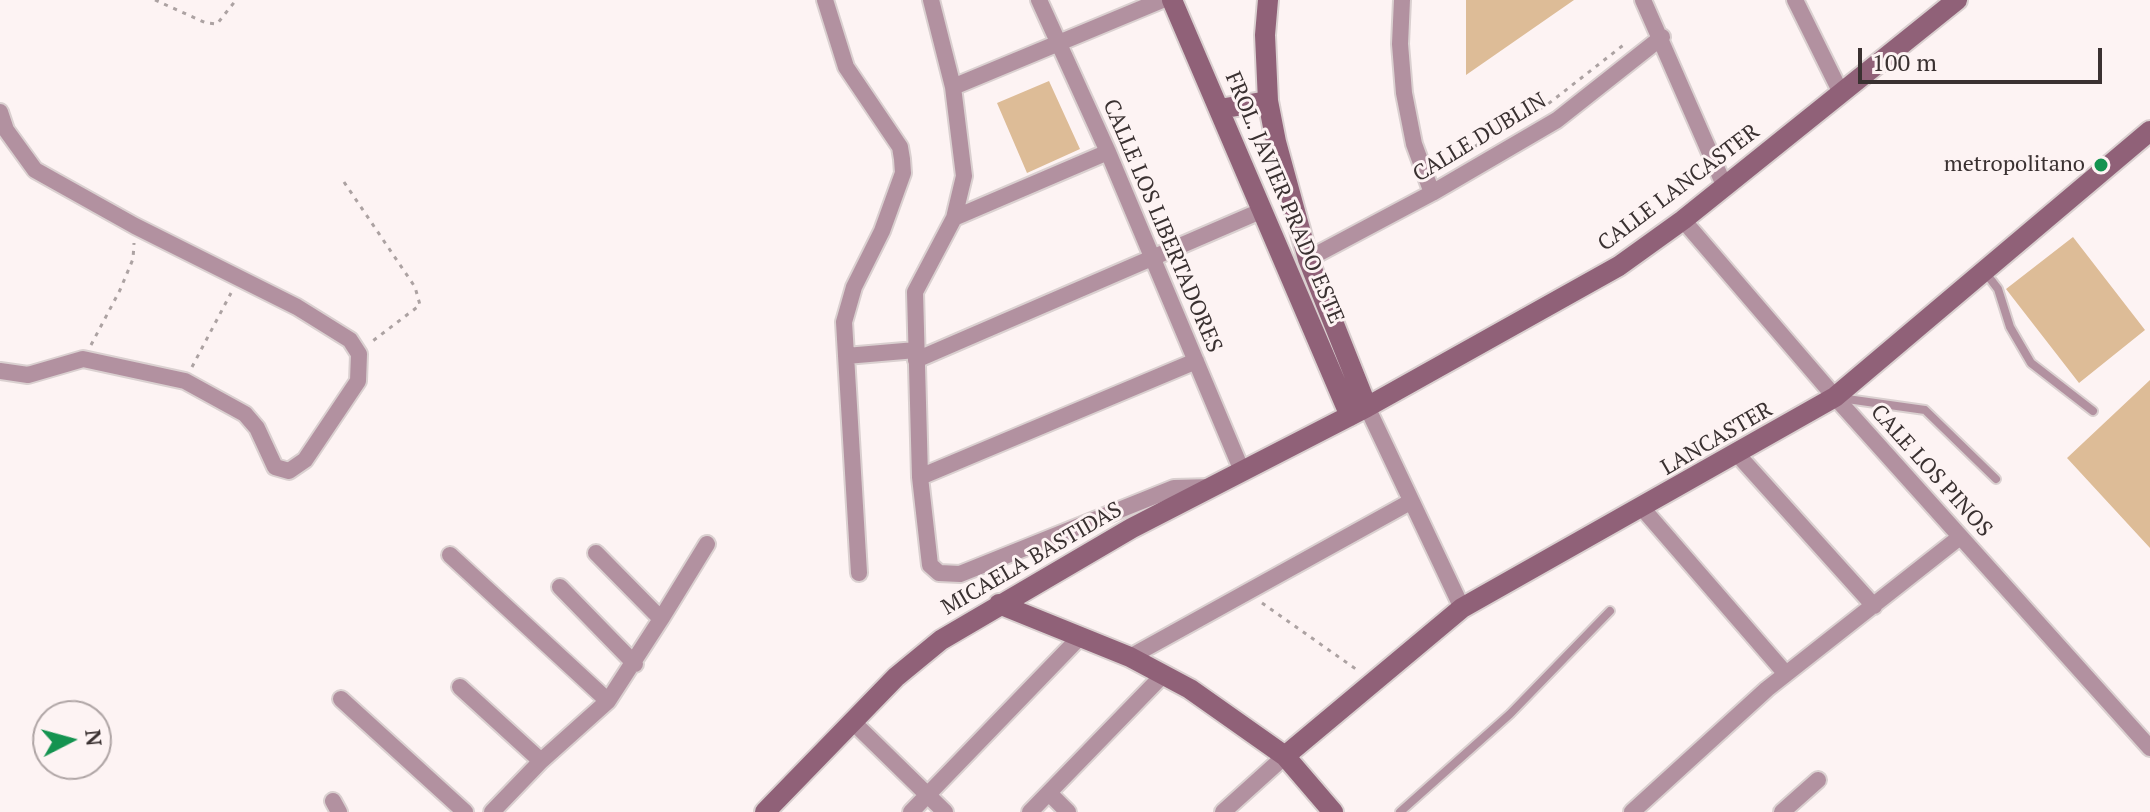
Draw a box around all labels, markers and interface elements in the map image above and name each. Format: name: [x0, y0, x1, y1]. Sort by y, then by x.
scale bar: [1862, 32, 2106, 82]
text: 100 m: [1872, 46, 1937, 78]
street label: FROL. JAVIER PRADO ESTE: [1219, 68, 1349, 328]
street label: CALLE DUBLIN: [1409, 88, 1551, 188]
street label: CALLE LOS LIBERTADORES: [1097, 95, 1227, 357]
street label: CALLE LANCASTER: [1593, 119, 1765, 257]
place label: metropolitano: [1944, 152, 2085, 178]
marker: metropolitano: [2092, 156, 2110, 174]
street label: LANCASTER: [1657, 397, 1777, 481]
street label: CALE LOS PINOS: [1865, 399, 1997, 543]
street label: MICAELA BASTIDAS: [937, 497, 1127, 621]
north arrow: [32, 700, 112, 780]
text: N: [79, 728, 110, 747]

